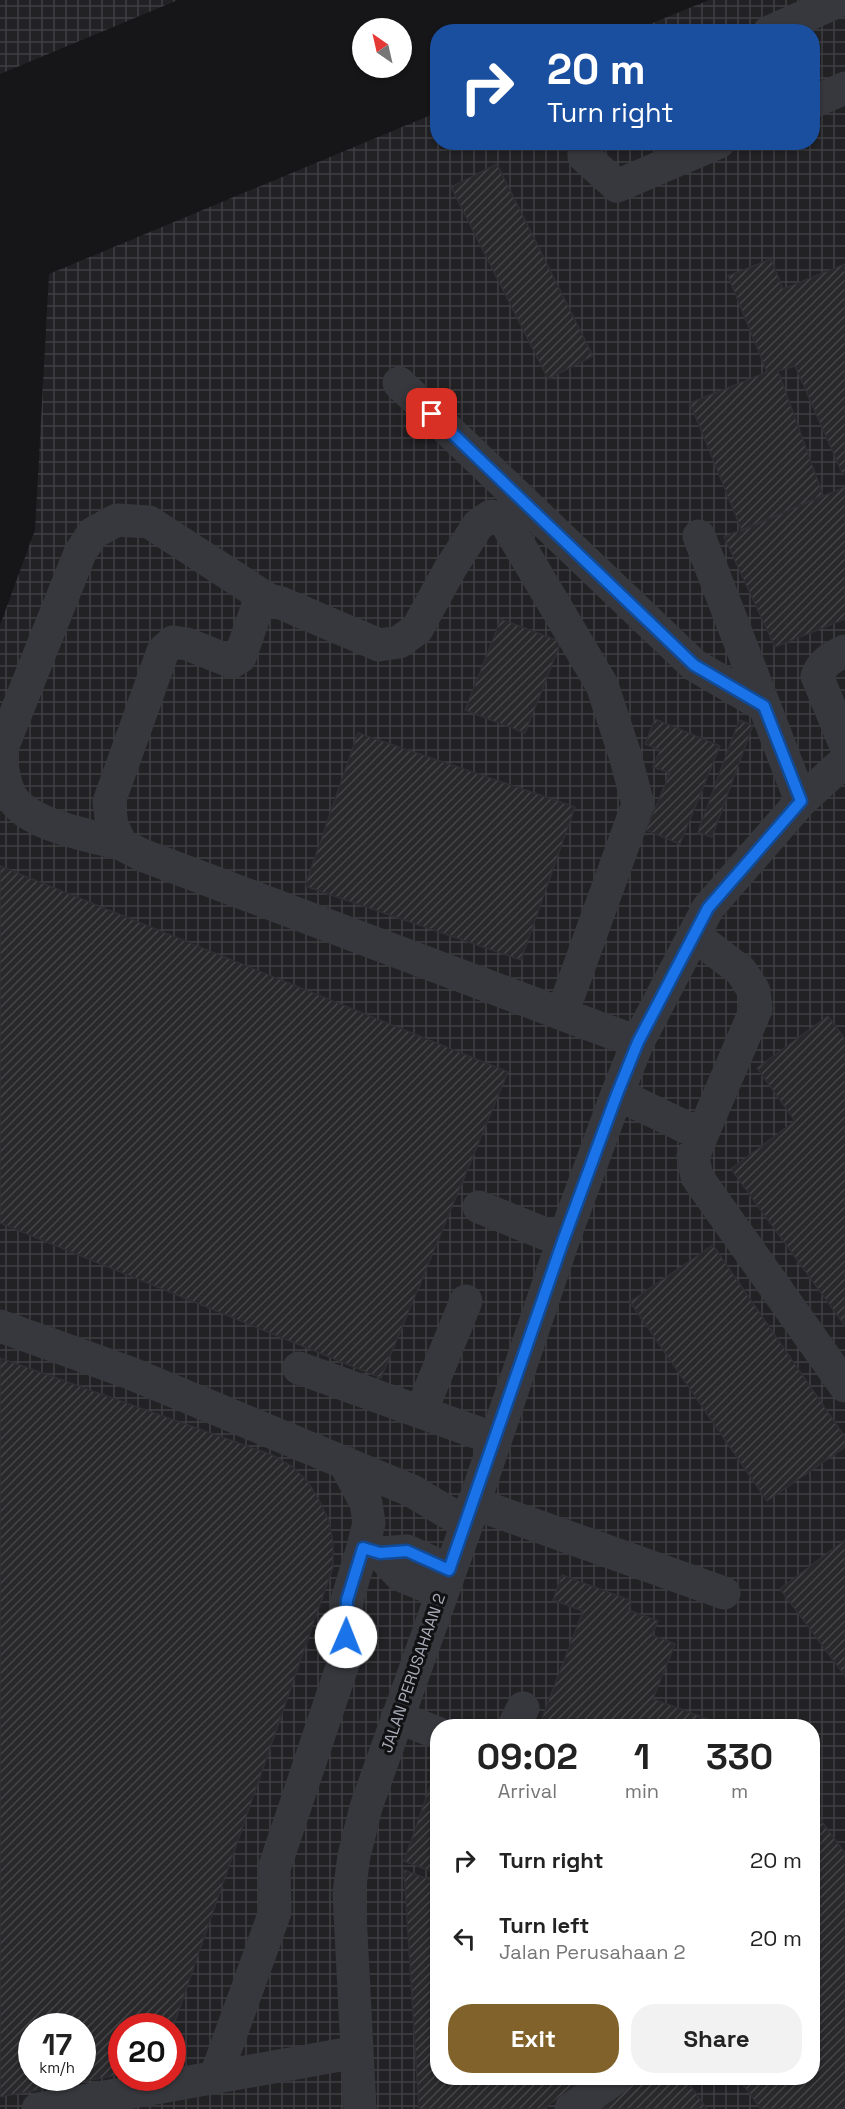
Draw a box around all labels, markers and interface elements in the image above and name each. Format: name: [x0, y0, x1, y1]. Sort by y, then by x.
north arrow: [352, 18, 412, 78]
map controls: [352, 18, 412, 78]
text: 20 m: [547, 43, 646, 96]
icon: right: [448, 48, 526, 126]
text: Turn right: [547, 95, 674, 130]
pin: [406, 388, 457, 439]
icon: arrive: [415, 397, 448, 430]
street label: JALAN PERUSAHAAN 2: [376, 1591, 450, 1755]
position arrow: [314, 1605, 378, 1669]
text: 09:02: [477, 1734, 578, 1780]
text: 1: [634, 1734, 650, 1780]
text: 330: [706, 1734, 773, 1780]
text: Arrival: [498, 1778, 557, 1804]
text: min: [625, 1778, 659, 1804]
text: m: [731, 1778, 748, 1804]
icon: right: [448, 1844, 481, 1877]
text: Turn right: [499, 1846, 604, 1874]
text: 20 m: [750, 1846, 802, 1874]
text: Turn left: [499, 1911, 589, 1939]
icon: left: [448, 1922, 481, 1955]
text: 20 m: [750, 1924, 802, 1952]
text: Jalan Perusahaan 2: [499, 1939, 686, 1965]
button: Exit: [448, 2004, 619, 2073]
button: Share: [631, 2004, 802, 2073]
speed limit sign: 20: [108, 2013, 186, 2091]
text: 17: [42, 2025, 72, 2064]
text: km/h: [39, 2058, 75, 2077]

